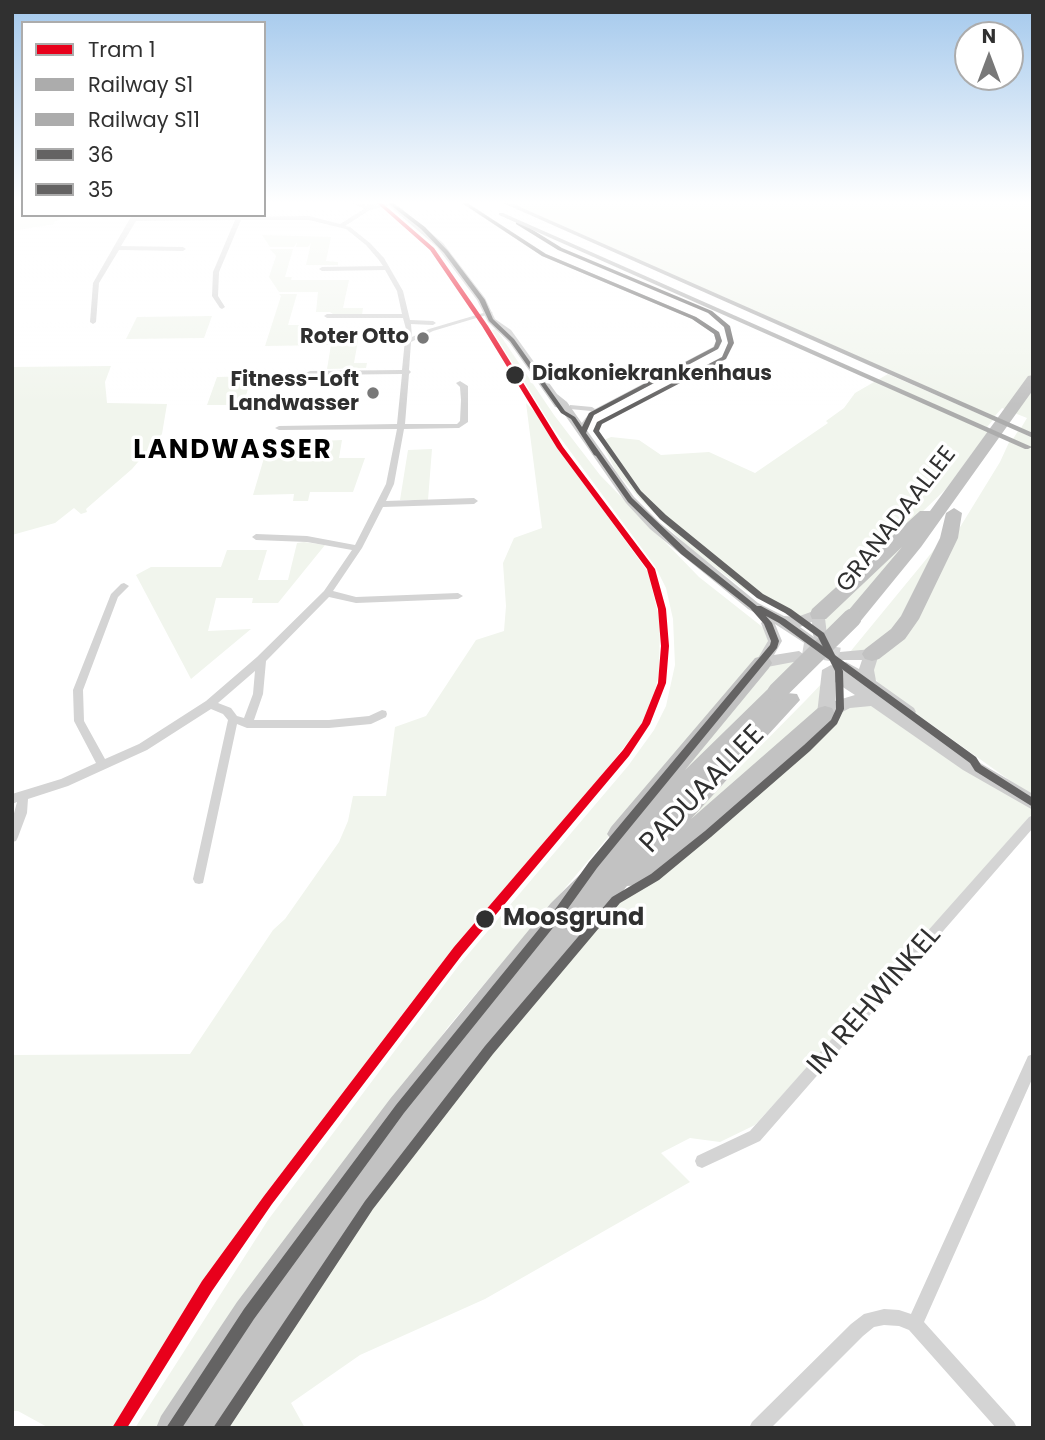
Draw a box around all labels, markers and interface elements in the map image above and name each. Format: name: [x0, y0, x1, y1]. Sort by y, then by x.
legend: [21, 21, 266, 217]
north arrow: [954, 21, 1024, 91]
text: N: [982, 23, 996, 50]
text: Tram 1: [88, 35, 155, 64]
text: Railway S1: [88, 70, 193, 99]
text: Railway S11: [88, 105, 200, 134]
text: 36: [88, 140, 114, 169]
text: 35: [88, 175, 114, 204]
place label: Roter Otto: [300, 325, 409, 351]
marker: Roter Otto: [415, 330, 431, 346]
place label: Diakoniekrankenhaus: [532, 362, 772, 388]
marker: Diakoniekrankenhaus: [504, 364, 526, 386]
place label: Fitness-Loft Landwasser: [229, 368, 359, 418]
marker: Fitness-Loft Landwasser: [365, 385, 381, 401]
district label: LANDWASSER: [134, 435, 332, 467]
street label: GRANADAALLEE: [831, 441, 963, 599]
street label: PADUAALLEE: [634, 719, 772, 861]
place label: Moosgrund: [503, 905, 644, 933]
marker: Moosgrund: [474, 908, 496, 930]
street label: IM REHWINKEL: [801, 920, 949, 1082]

